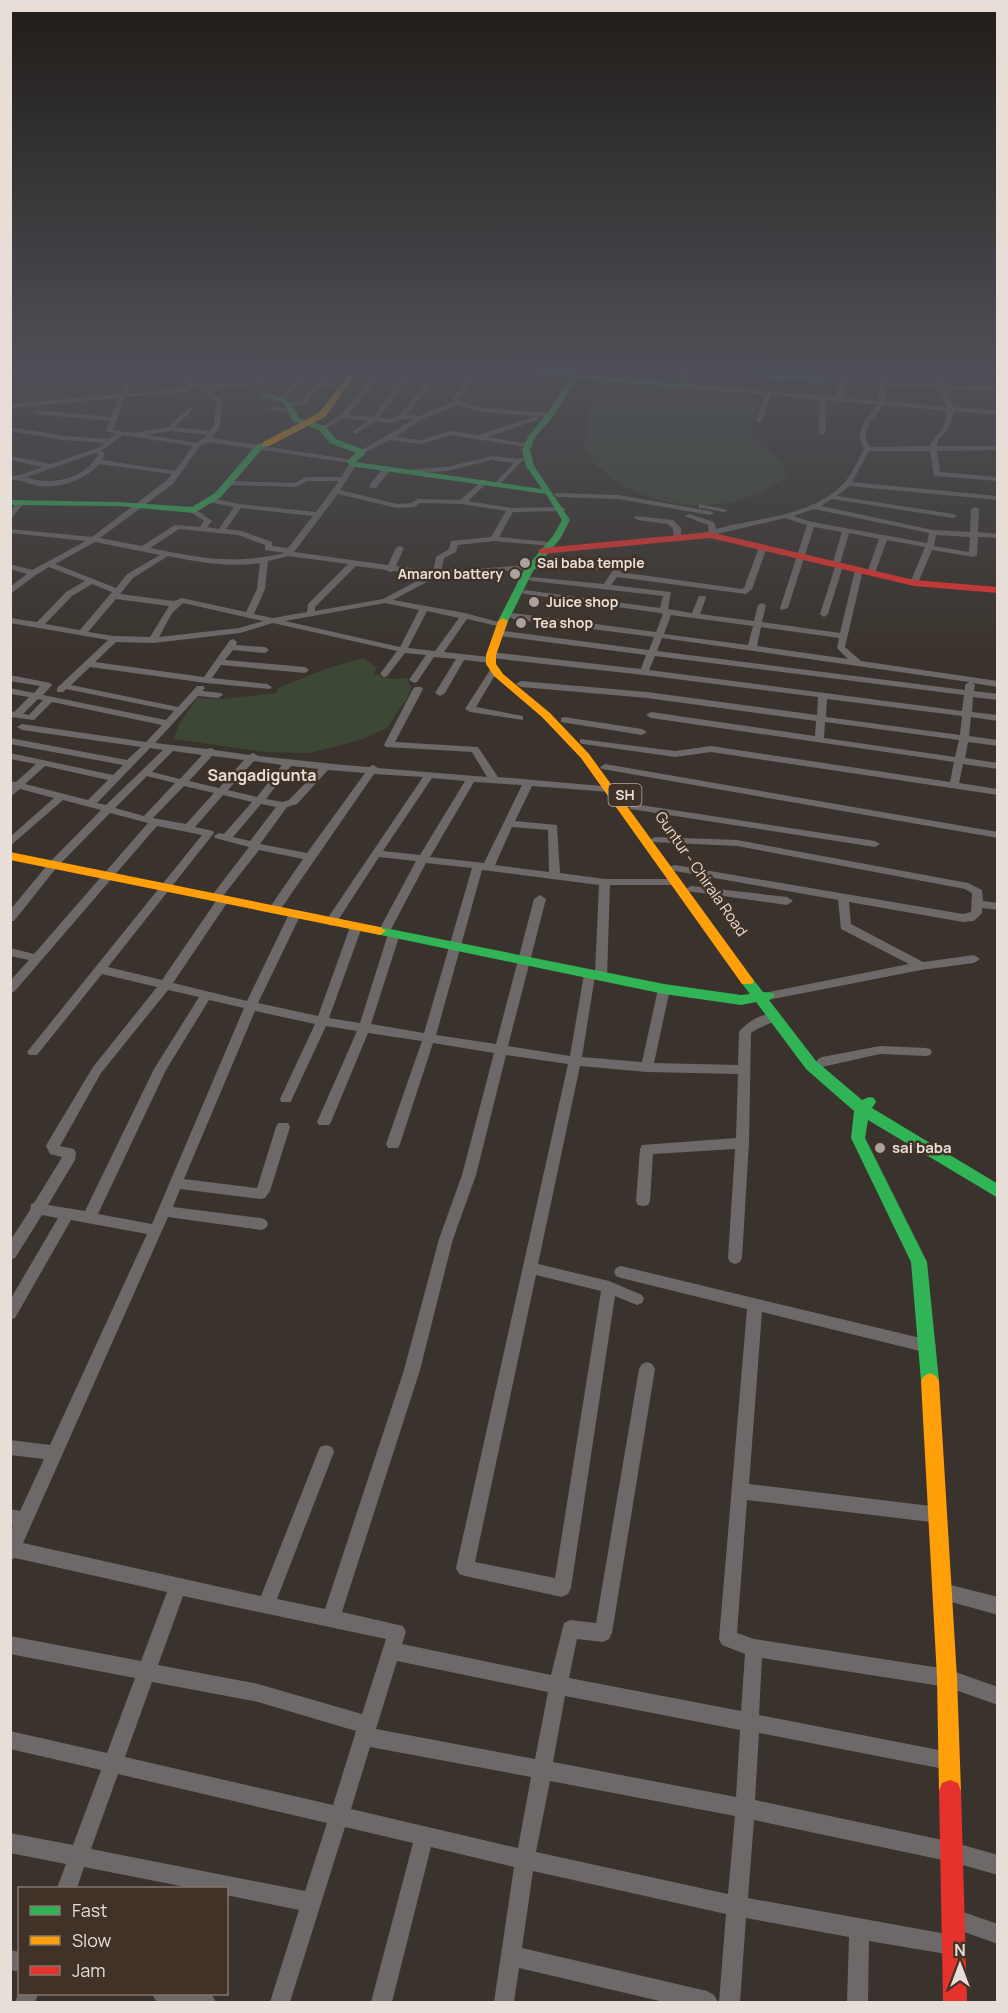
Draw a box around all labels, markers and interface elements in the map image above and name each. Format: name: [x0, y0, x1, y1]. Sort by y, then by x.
place label: Sai baba temple: [537, 553, 645, 572]
marker: Sai baba temple: [518, 556, 532, 570]
place label: Amaron battery: [398, 564, 503, 583]
marker: Amaron battery: [508, 567, 522, 581]
place label: Juice shop: [546, 592, 619, 611]
marker: Juice shop: [527, 595, 541, 609]
place label: Tea shop: [533, 613, 594, 632]
marker: Tea shop: [514, 616, 528, 630]
district label: Sangadigunta: [207, 764, 317, 786]
road number: SH: [608, 784, 642, 806]
street label: Guntur - Chirala Road: [650, 807, 752, 940]
place label: sai baba: [892, 1137, 952, 1158]
marker: sai baba: [873, 1141, 887, 1155]
legend: [18, 1887, 228, 1995]
text: Fast: [72, 1898, 107, 1922]
text: Slow: [72, 1928, 112, 1952]
north arrow: [930, 1935, 990, 1995]
text: N: [954, 1939, 966, 1961]
text: Jam: [72, 1958, 106, 1982]

